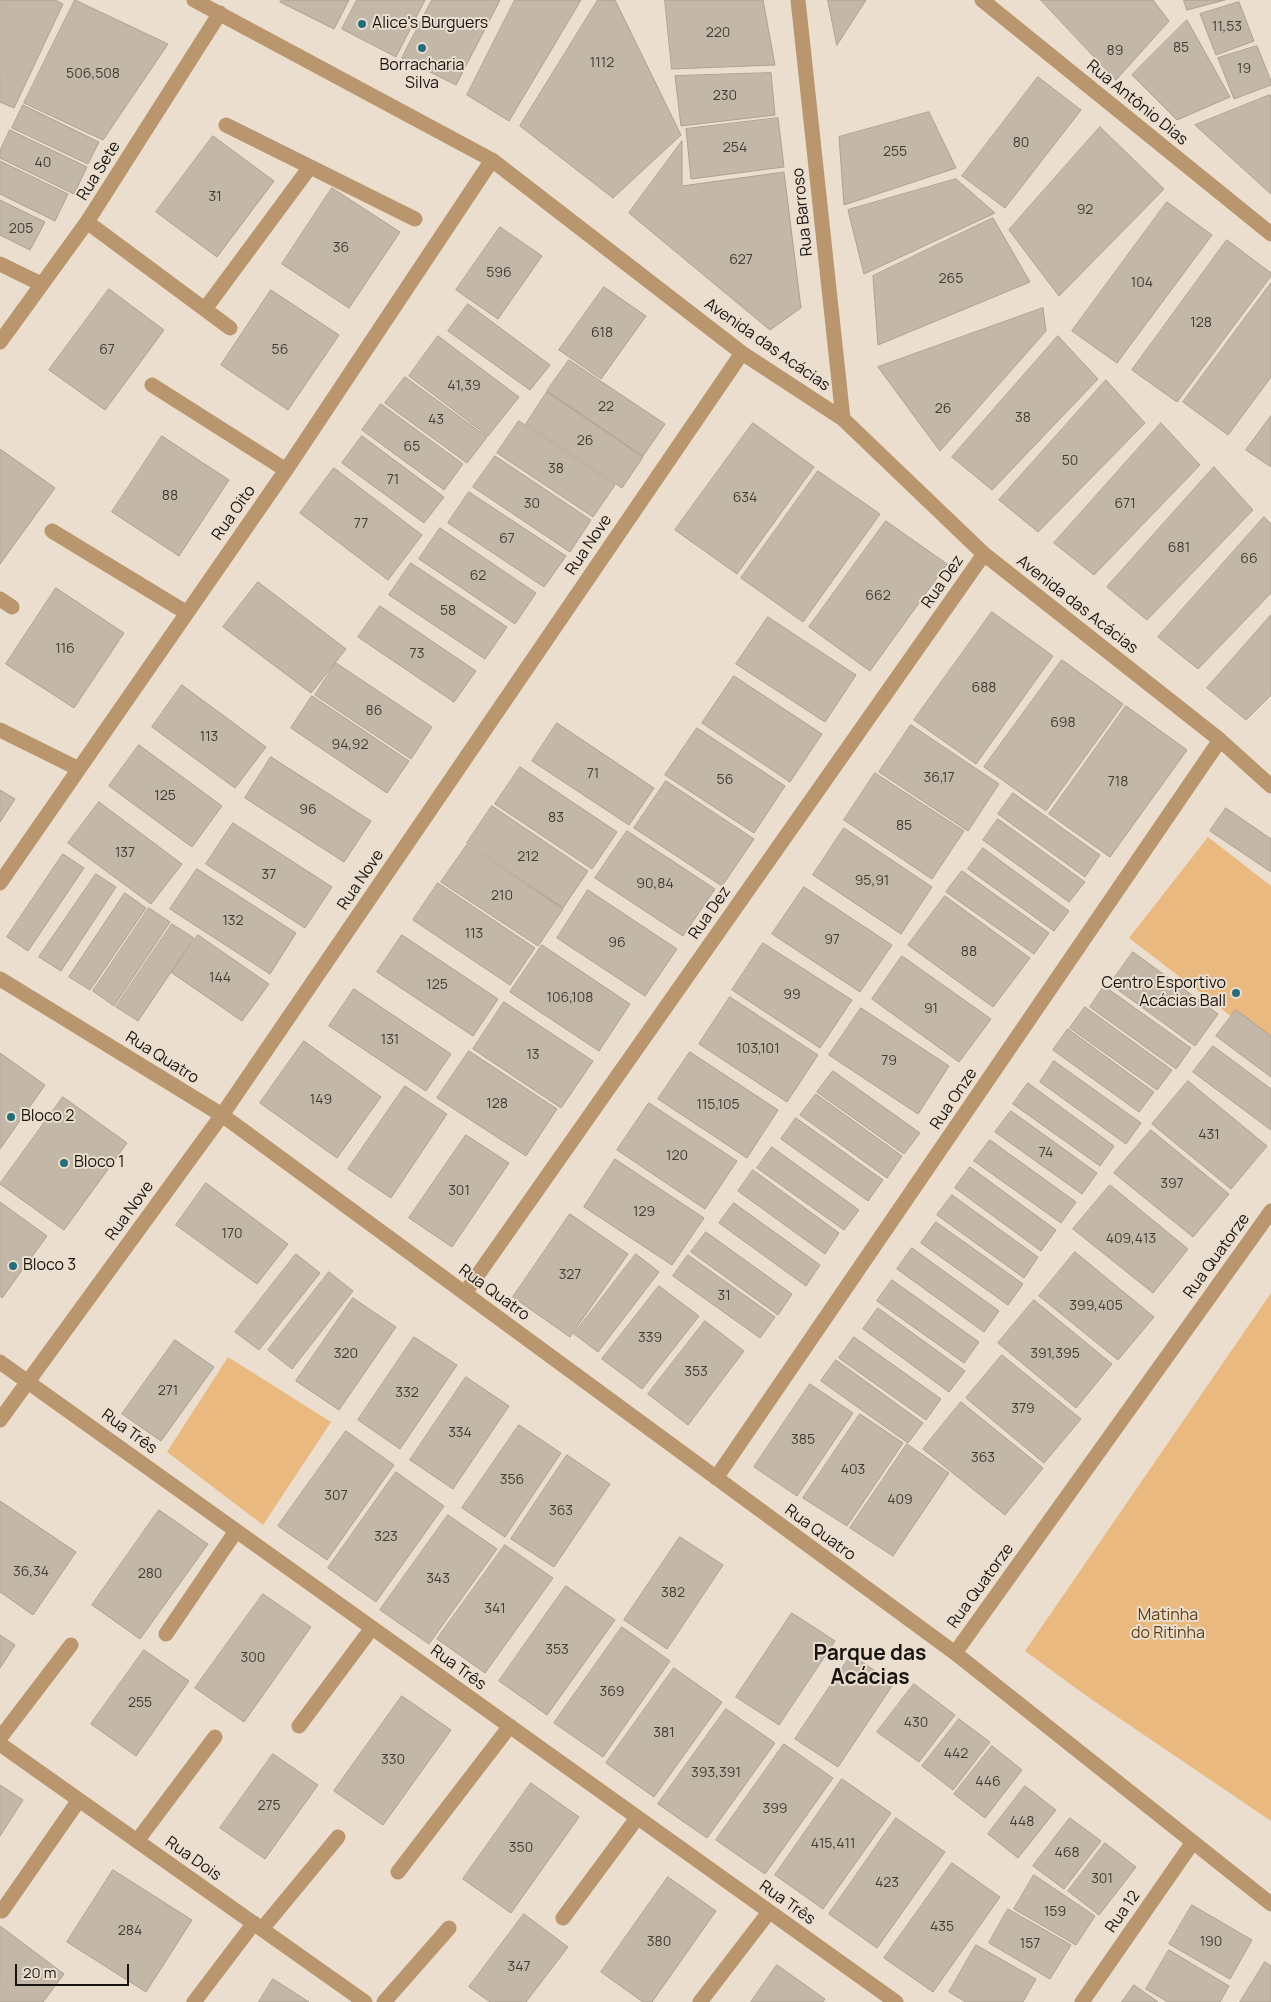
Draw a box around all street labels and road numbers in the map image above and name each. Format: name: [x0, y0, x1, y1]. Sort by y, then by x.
street label: Rua Antônio Dias: [1083, 56, 1191, 150]
street label: Rua Sete: [73, 138, 125, 204]
street label: Rua Barroso: [789, 167, 817, 257]
street label: Avenida das Acácias: [701, 295, 833, 395]
street label: Rua Oito: [208, 482, 260, 544]
street label: Rua Nove: [562, 511, 616, 579]
street label: Rua Dez: [918, 552, 968, 612]
street label: Avenida das Acácias: [1013, 552, 1141, 658]
street label: Rua Nove: [334, 846, 388, 914]
street label: Rua Dez: [685, 883, 735, 943]
street label: Rua Quatro: [122, 1028, 202, 1088]
street label: Rua Onze: [926, 1065, 982, 1133]
street label: Rua Nove: [102, 1177, 158, 1245]
street label: Rua Quatorze: [1180, 1210, 1254, 1302]
street label: Rua Quatro: [455, 1261, 533, 1325]
street label: Rua Três: [97, 1405, 161, 1459]
street label: Rua Quatro: [781, 1501, 859, 1565]
street label: Rua Quatorze: [944, 1540, 1018, 1632]
street label: Rua Três: [426, 1641, 490, 1695]
street label: Rua Dois: [161, 1833, 225, 1885]
street label: Rua Três: [755, 1877, 819, 1929]
street label: Rua 12: [1102, 1887, 1144, 1937]

